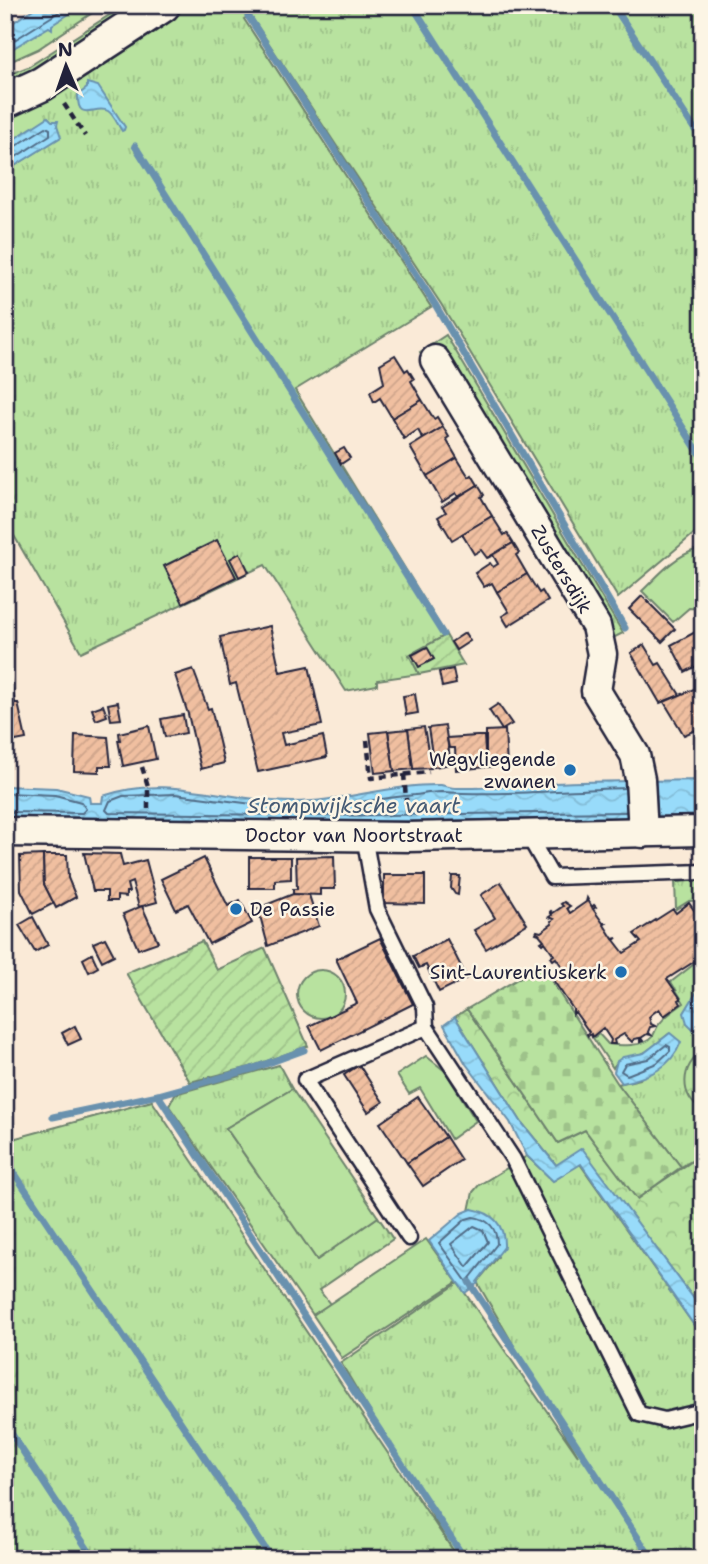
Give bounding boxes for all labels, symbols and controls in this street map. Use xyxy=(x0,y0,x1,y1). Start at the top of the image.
north arrow xyxy=(32,32,102,102)
text: N xyxy=(57,37,73,62)
street label: Zustersdijk xyxy=(525,520,598,618)
place label: Wegvliegende zwanen xyxy=(429,747,556,794)
marker: Wegvliegende zwanen xyxy=(562,762,578,778)
water label: Stompwijksche vaart xyxy=(248,792,461,820)
street label: Doctor van Noortstraat xyxy=(245,823,463,848)
place label: De Passie xyxy=(250,897,335,922)
marker: De Passie xyxy=(228,901,244,917)
place label: Sint-Laurentiuskerk xyxy=(430,960,607,985)
marker: Sint-Laurentiuskerk xyxy=(613,964,629,980)

